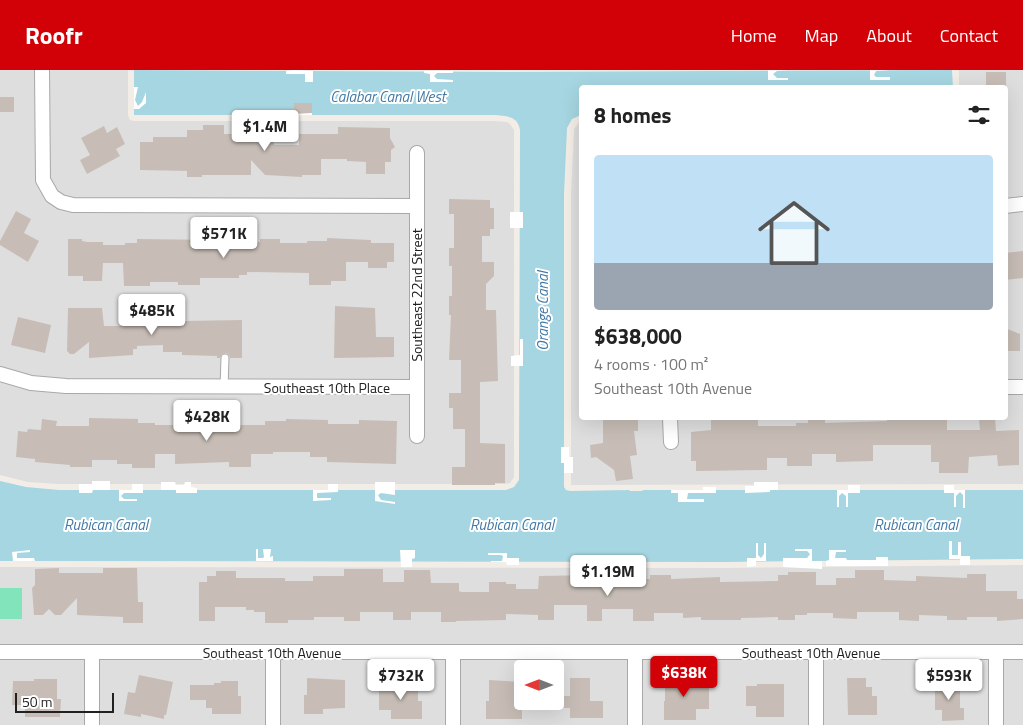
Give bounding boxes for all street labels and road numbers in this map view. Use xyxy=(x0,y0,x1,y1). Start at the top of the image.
street label: Southeast 22nd Street xyxy=(406,228,427,362)
street label: Southeast 10th Place xyxy=(264,377,390,398)
street label: Southeast 10th Avenue xyxy=(203,642,341,663)
street label: Southeast 10th Avenue xyxy=(742,642,880,663)

